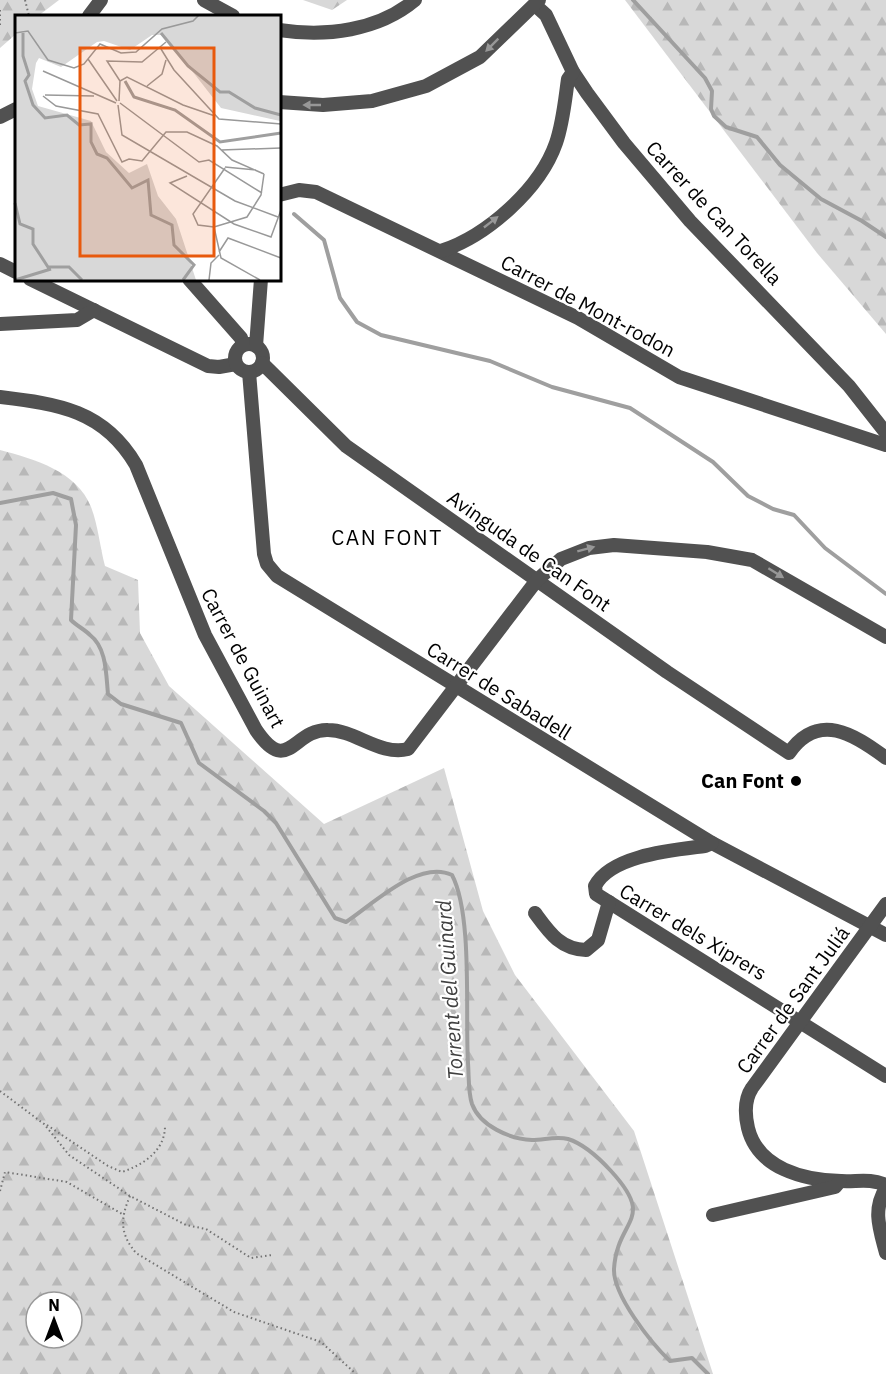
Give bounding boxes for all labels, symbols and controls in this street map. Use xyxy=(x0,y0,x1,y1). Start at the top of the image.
inset map xyxy=(15,15,280,280)
one-way arrow xyxy=(486,38,500,52)
one-way arrow xyxy=(302,100,321,110)
street label: Carrer de Can Torella xyxy=(640,135,789,291)
one-way arrow xyxy=(483,216,499,228)
street label: Carrer de Mont-rodon xyxy=(496,248,680,363)
street label: Avinguda de Can Font xyxy=(442,484,617,617)
district label: CAN FONT xyxy=(331,523,443,551)
one-way arrow xyxy=(577,544,595,553)
one-way arrow xyxy=(768,567,784,578)
street label: Carrer de Guinart xyxy=(195,583,292,732)
street label: Carrer de Sabadell xyxy=(422,635,577,746)
place label: Can Font xyxy=(701,767,784,794)
marker: Can Font xyxy=(789,774,803,788)
street label: Carrer dels Xiprers xyxy=(615,877,772,986)
water label: Torrent del Guinard xyxy=(429,899,469,1081)
street label: Carrer de Sant Juliá xyxy=(730,920,855,1079)
north arrow xyxy=(24,1290,84,1350)
text: N xyxy=(48,1295,60,1315)

